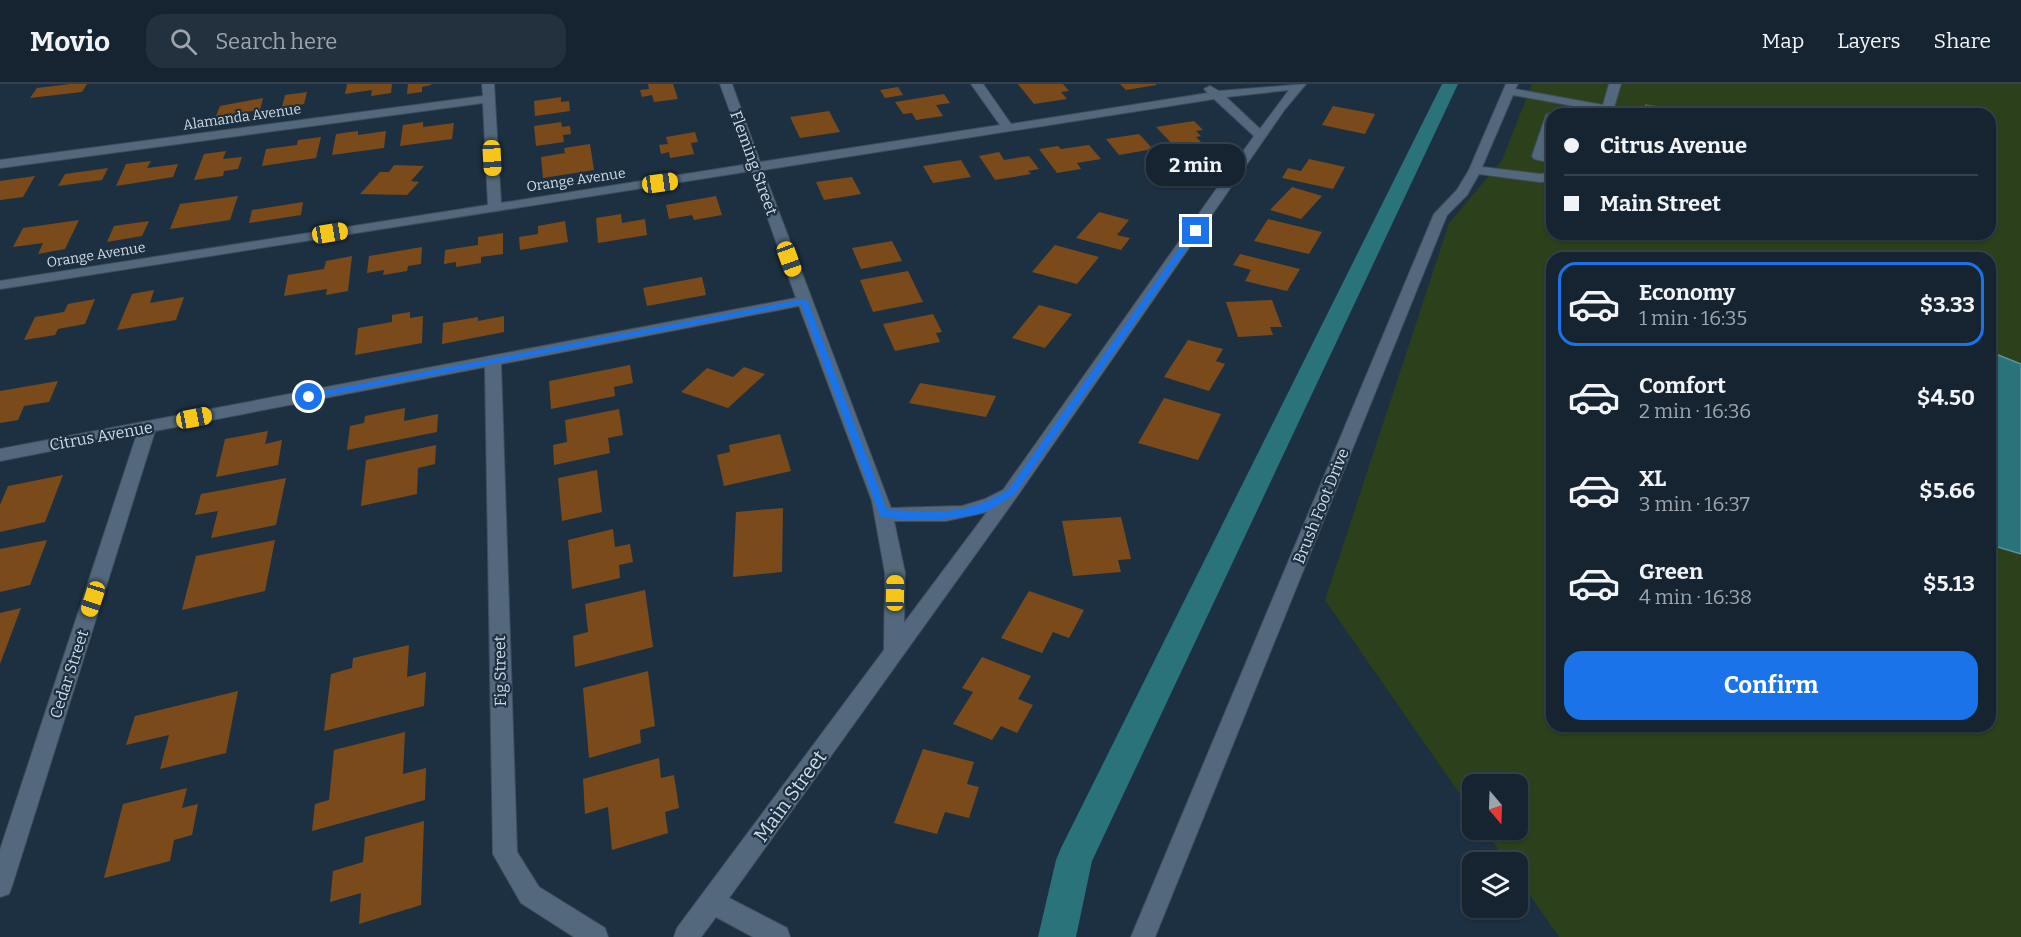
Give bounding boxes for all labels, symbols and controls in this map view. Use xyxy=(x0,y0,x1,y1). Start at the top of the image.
search box xyxy=(146,14,566,68)
text: Movio xyxy=(30,25,110,58)
icon: search xyxy=(167,25,200,58)
text: Search here xyxy=(215,28,337,55)
text: Map xyxy=(1762,28,1804,54)
text: Layers xyxy=(1837,28,1901,54)
text: Share xyxy=(1934,28,1991,54)
street label: Alamanda Avenue xyxy=(182,100,302,134)
street label: Fleming Street xyxy=(726,108,782,218)
text: Citrus Avenue xyxy=(1600,132,1747,159)
car xyxy=(482,140,502,176)
callout: 2 min xyxy=(1146,144,1246,186)
text: 2 min xyxy=(1169,153,1222,177)
street label: Orange Avenue xyxy=(525,165,627,195)
car xyxy=(641,172,679,194)
text: Main Street xyxy=(1600,190,1721,217)
route end xyxy=(1182,217,1209,244)
car xyxy=(311,221,349,245)
street label: Orange Avenue xyxy=(45,239,147,271)
car xyxy=(774,239,804,279)
icon: car xyxy=(1567,277,1621,331)
text: Economy xyxy=(1639,279,1735,306)
text: $3.33 xyxy=(1920,291,1975,318)
text: 1 min · 16:35 xyxy=(1639,306,1747,330)
icon: car xyxy=(1567,370,1621,424)
text: Comfort xyxy=(1639,372,1726,399)
route start xyxy=(295,383,322,410)
text: $4.50 xyxy=(1917,384,1975,411)
text: 2 min · 16:36 xyxy=(1639,399,1751,423)
car xyxy=(175,406,213,430)
street label: Citrus Avenue xyxy=(48,418,154,454)
street label: Brush Foot Drive xyxy=(1289,446,1353,566)
icon: car xyxy=(1567,463,1621,517)
text: XL xyxy=(1639,465,1666,492)
text: $5.66 xyxy=(1919,477,1975,504)
text: 3 min · 16:37 xyxy=(1639,492,1750,516)
icon: car xyxy=(1567,556,1621,610)
text: Green xyxy=(1639,558,1703,585)
text: $5.13 xyxy=(1923,570,1975,597)
car xyxy=(886,575,904,611)
car xyxy=(79,579,107,619)
text: 4 min · 16:38 xyxy=(1639,585,1752,609)
street label: Cedar Street xyxy=(46,627,92,721)
street label: Fig Street xyxy=(490,635,510,707)
button: Confirm xyxy=(1564,651,1978,720)
street label: Main Street xyxy=(749,745,831,847)
north arrow xyxy=(1462,774,1528,840)
map controls xyxy=(1462,774,1528,918)
button: layers xyxy=(1462,852,1528,918)

